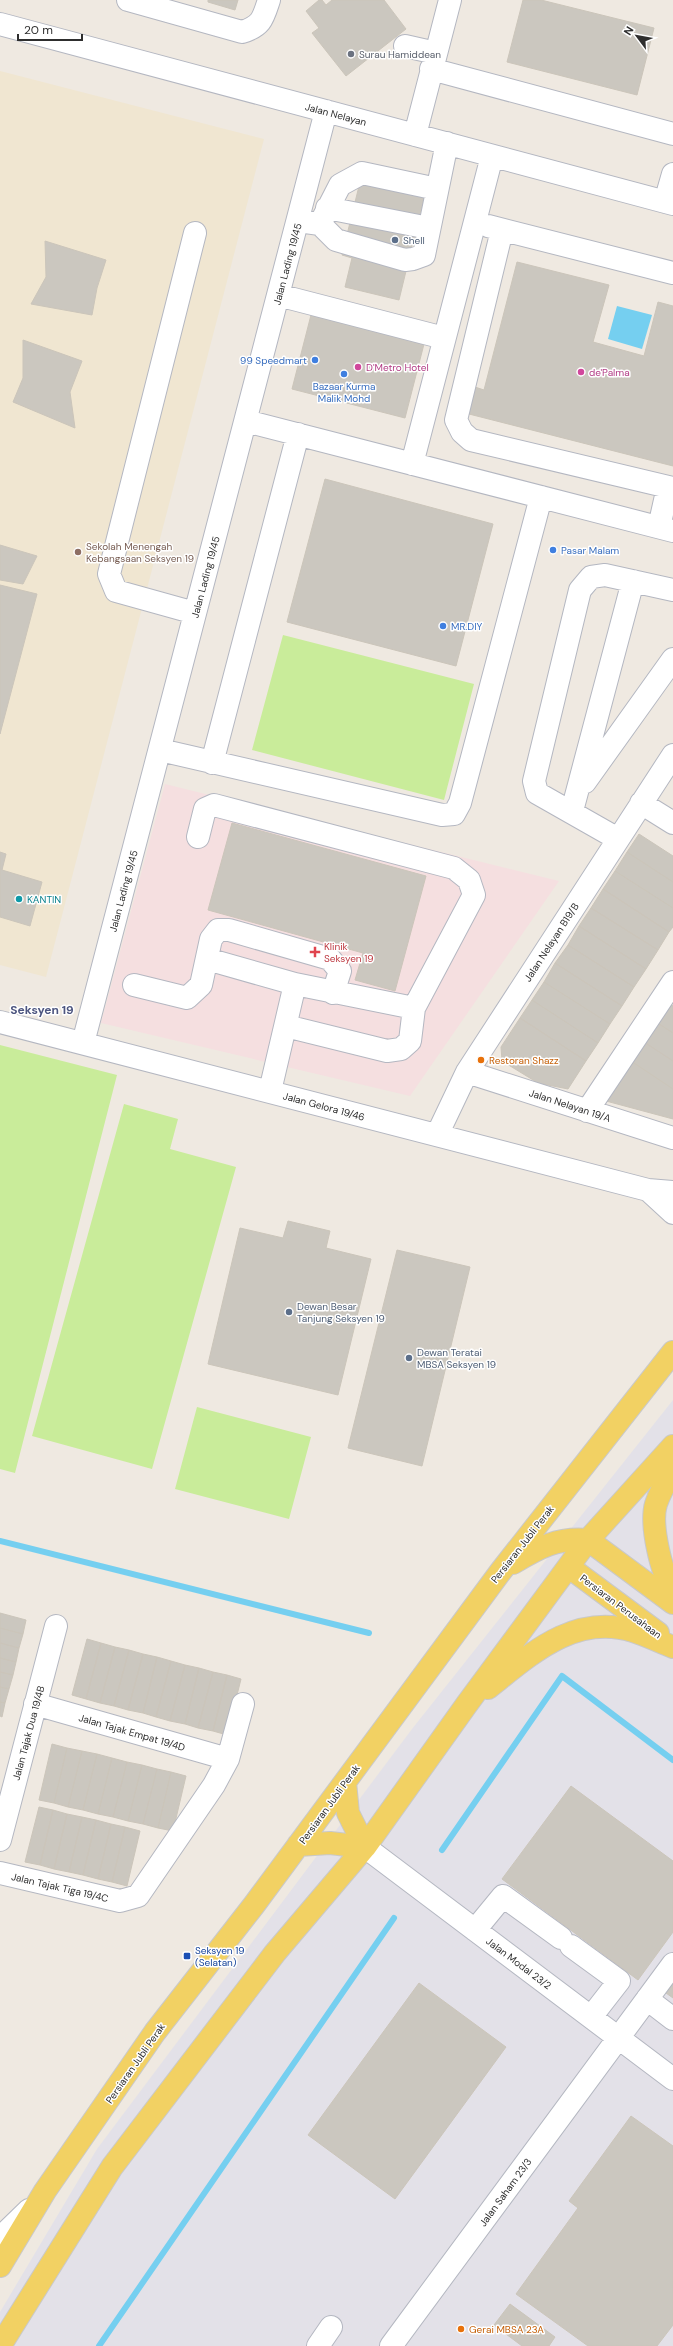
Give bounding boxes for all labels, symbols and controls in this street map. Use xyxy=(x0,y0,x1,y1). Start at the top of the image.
scale bar xyxy=(18,16,82,42)
north arrow xyxy=(617,16,657,56)
text: 20 m xyxy=(24,22,53,38)
text: N xyxy=(620,24,637,38)
place label: Surau Hamiddean xyxy=(359,48,441,61)
marker: Surau Hamiddean xyxy=(346,49,356,59)
street label: Jalan Nelayan xyxy=(304,100,368,129)
street label: Jalan Lading 19/45 xyxy=(270,222,305,306)
place label: Shell xyxy=(403,234,425,247)
marker: Shell xyxy=(390,235,400,245)
place label: 99 Speedmart xyxy=(240,354,307,367)
marker: 99 Speedmart xyxy=(310,355,320,365)
place label: D'Metro Hotel xyxy=(366,361,429,374)
marker: D'Metro Hotel xyxy=(353,362,363,372)
place label: de'Palma xyxy=(589,366,630,379)
marker: de'Palma xyxy=(576,367,586,377)
marker: Bazaar Kurma Malik Mohd xyxy=(339,369,349,379)
place label: Bazaar Kurma Malik Mohd xyxy=(313,380,375,405)
street label: Jalan Lading 19/45 xyxy=(188,535,223,619)
place label: Sekolah Menengah Kebangsaan Seksyen 19 xyxy=(86,540,194,565)
place label: Pasar Malam xyxy=(561,544,619,557)
marker: Pasar Malam xyxy=(548,545,558,555)
marker: Sekolah Menengah Kebangsaan Seksyen 19 xyxy=(73,547,83,557)
place label: MR.DIY xyxy=(451,620,483,633)
marker: MR.DIY xyxy=(438,621,448,631)
street label: Jalan Lading 19/45 xyxy=(106,849,141,933)
place label: KANTIN xyxy=(27,893,61,906)
marker: KANTIN xyxy=(14,894,24,904)
street label: Jalan Nelayan B19/B xyxy=(521,901,582,984)
place label: Klinik Seksyen 19 xyxy=(324,940,374,965)
marker: Klinik Seksyen 19 xyxy=(309,946,321,958)
district label: Seksyen 19 xyxy=(10,1002,74,1018)
place label: Restoran Shazz xyxy=(489,1054,559,1067)
marker: Restoran Shazz xyxy=(476,1055,486,1065)
street label: Jalan Nelayan 19/A xyxy=(527,1086,613,1125)
street label: Jalan Gelora 19/46 xyxy=(282,1089,366,1124)
place label: Dewan Besar Tanjung Seksyen 19 xyxy=(297,1300,385,1325)
marker: Dewan Besar Tanjung Seksyen 19 xyxy=(284,1307,294,1317)
place label: Dewan Teratai MBSA Seksyen 19 xyxy=(417,1346,496,1371)
marker: Dewan Teratai MBSA Seksyen 19 xyxy=(404,1353,414,1363)
street label: Persiaran Jubli Perak xyxy=(488,1503,557,1586)
street label: Persiaran Perusahaan xyxy=(577,1571,664,1641)
street label: Jalan Tajak Dua 19/4B xyxy=(10,1684,47,1782)
street label: Jalan Tajak Empat 19/4D xyxy=(77,1711,187,1754)
street label: Persiaran Jubli Perak xyxy=(296,1762,363,1847)
street label: Jalan Tajak Tiga 19/4C xyxy=(10,1870,110,1905)
street label: Jalan Modal 23/2 xyxy=(484,1935,554,1992)
place label: Seksyen 19 (Selatan) xyxy=(195,1944,245,1969)
marker: Seksyen 19 (Selatan) xyxy=(182,1951,192,1961)
street label: Persiaran Jubli Perak xyxy=(103,2021,168,2106)
street label: Jalan Saham 23/3 xyxy=(476,2156,535,2229)
place label: Gerai MBSA 23A xyxy=(469,2323,544,2336)
marker: Gerai MBSA 23A xyxy=(456,2324,466,2334)

